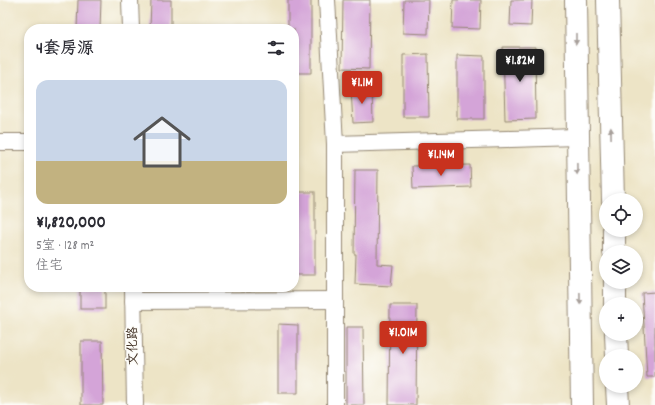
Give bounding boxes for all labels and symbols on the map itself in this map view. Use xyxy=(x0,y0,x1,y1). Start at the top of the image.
one-way arrow xyxy=(573,33,579,46)
pin: ¥1.82M xyxy=(487,49,553,83)
pin: ¥1.1M xyxy=(334,71,390,105)
one-way arrow xyxy=(608,126,614,139)
pin: ¥1.14M xyxy=(408,143,474,177)
one-way arrow xyxy=(574,163,581,175)
one-way arrow xyxy=(577,293,583,306)
pin: ¥1.01M xyxy=(370,321,436,355)
street label: 文化路 xyxy=(124,326,144,366)

